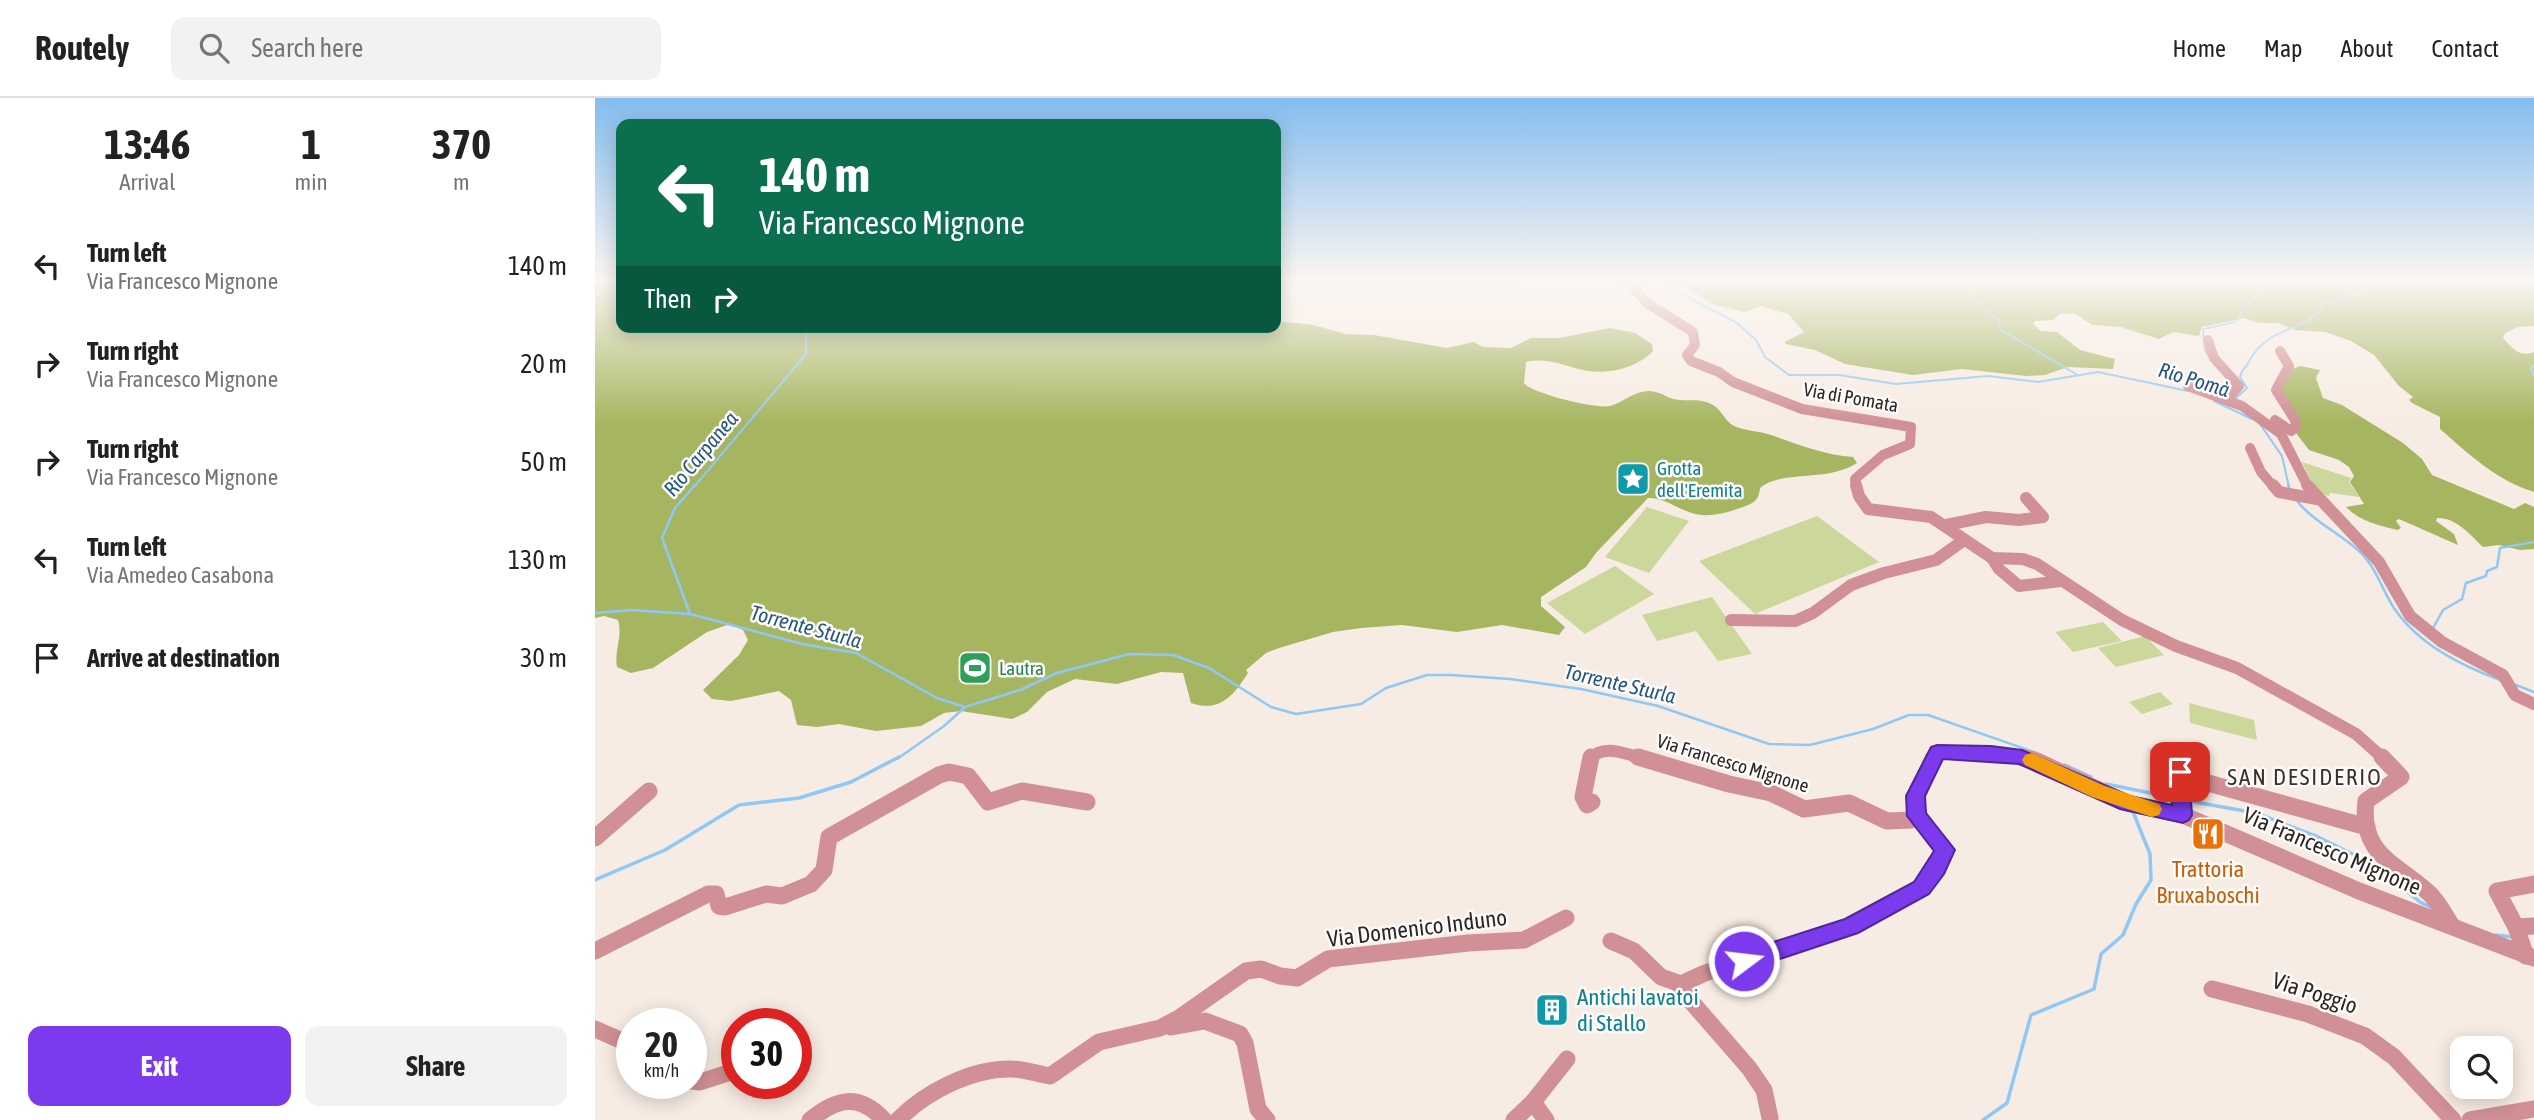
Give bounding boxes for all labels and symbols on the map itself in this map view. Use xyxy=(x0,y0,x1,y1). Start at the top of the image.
water label: Rio Pomà xyxy=(2156,357,2233,401)
street label: Via di Pomata xyxy=(1802,378,1900,416)
water label: Rio Carpanea xyxy=(658,406,742,500)
place label: Grotta dell'Eremita xyxy=(1657,457,1743,501)
place icon: Grotta dell'Eremita xyxy=(1614,460,1652,498)
water label: Torrente Sturla xyxy=(748,600,865,652)
sports icon: Lautra xyxy=(956,649,994,687)
place label: Lautra xyxy=(999,657,1044,679)
water label: Torrente Sturla xyxy=(1562,659,1679,708)
street label: Via Francesco Mignone xyxy=(1654,729,1812,797)
pin xyxy=(2150,742,2210,802)
district label: SAN DESIDERIO xyxy=(2227,764,2383,790)
street label: Via Francesco Mignone xyxy=(2239,802,2425,900)
restaurant icon: Trattoria Bruxaboschi xyxy=(2189,815,2227,853)
place label: Trattoria Bruxaboschi xyxy=(2156,856,2260,908)
street label: Via Domenico Induno xyxy=(1326,904,1508,952)
position arrow xyxy=(1707,924,1781,998)
street label: Via Poggio xyxy=(2269,967,2361,1019)
place label: Antichi lavatoi di Stallo xyxy=(1577,984,1699,1036)
building icon: Antichi lavatoi di Stallo xyxy=(1533,991,1571,1029)
speed limit sign: 30 xyxy=(721,1008,812,1099)

